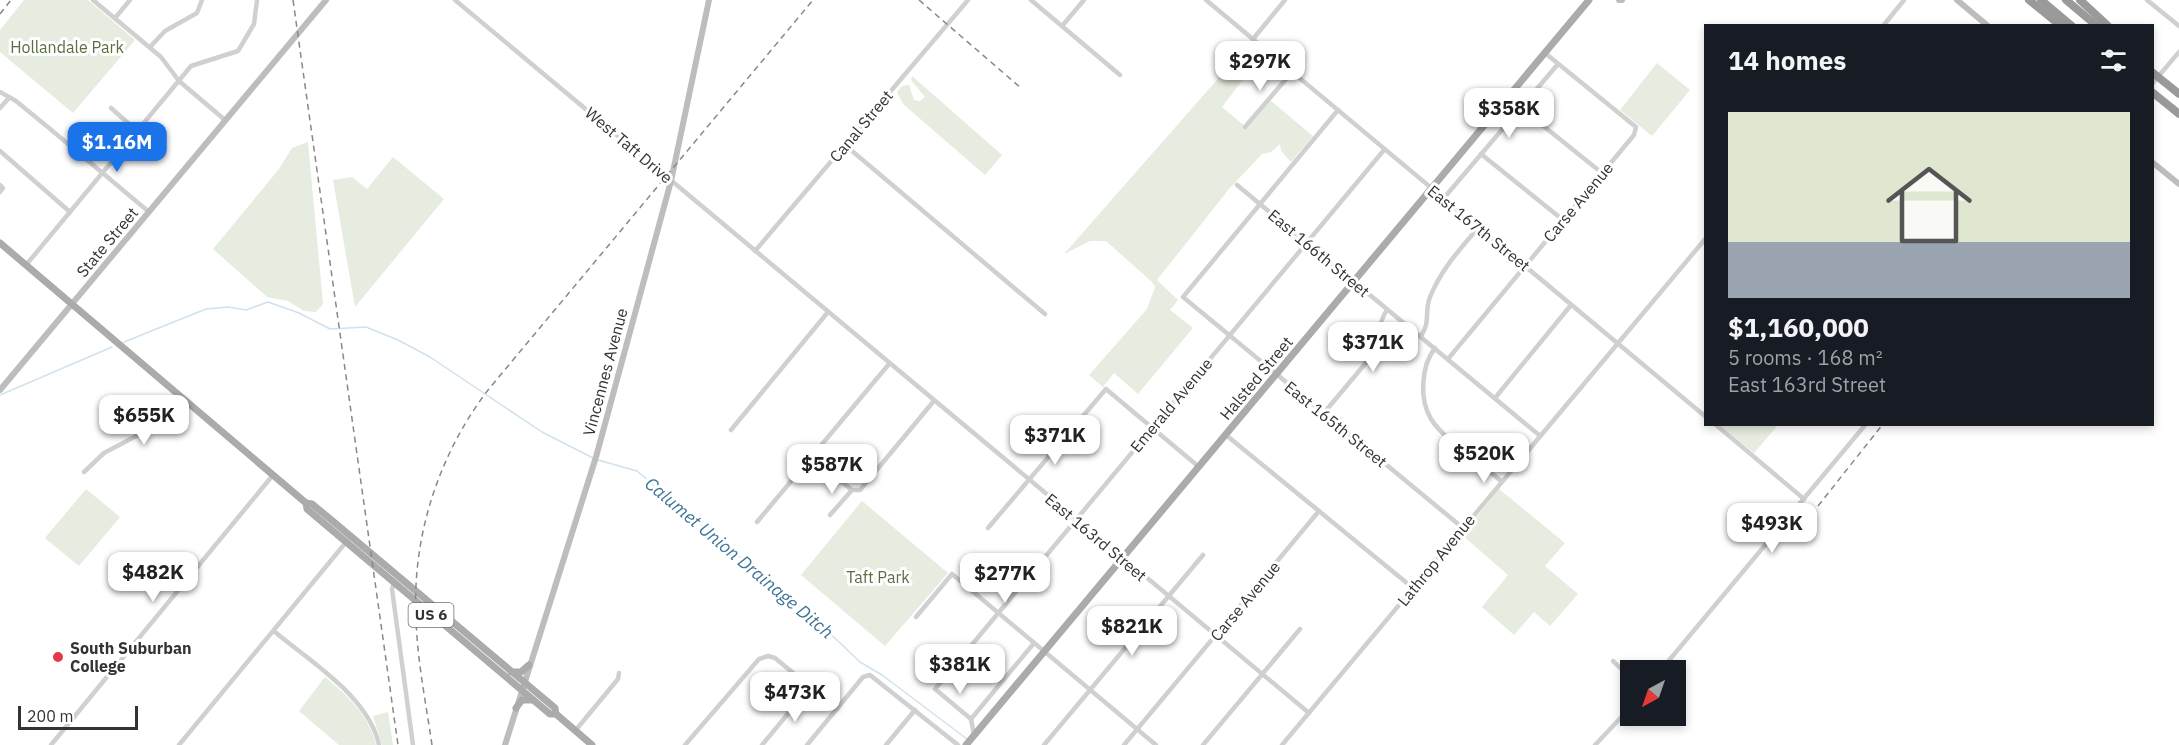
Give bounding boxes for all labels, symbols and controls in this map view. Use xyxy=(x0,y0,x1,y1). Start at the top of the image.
park label: Hollandale Park xyxy=(10,37,124,57)
pin: $297K xyxy=(1218,41,1302,92)
text: 14 homes xyxy=(1728,43,1846,77)
icon: filters xyxy=(2097,44,2130,77)
text: $297K xyxy=(1229,47,1291,74)
street label: Canal Street xyxy=(825,86,897,166)
pin: $358K xyxy=(1467,88,1551,139)
text: $358K xyxy=(1478,94,1540,121)
street label: West Taft Drive xyxy=(581,103,677,188)
pin: $1.16M xyxy=(68,122,166,173)
text: $1.16M xyxy=(82,128,152,155)
icon: home xyxy=(1875,151,1983,259)
street label: Carse Avenue xyxy=(1539,158,1617,246)
street label: East 167th Street xyxy=(1424,181,1534,275)
street label: State Street xyxy=(72,203,142,281)
street label: East 166th Street xyxy=(1264,205,1374,301)
street label: Vincennes Avenue xyxy=(578,306,632,438)
text: $1,160,000 xyxy=(1728,310,1869,344)
pin: $371K xyxy=(1331,322,1415,373)
text: $371K xyxy=(1342,328,1404,355)
street label: Halsted Street xyxy=(1215,332,1297,424)
text: 5 rooms · 168 m² xyxy=(1728,344,1883,371)
street label: Emerald Avenue xyxy=(1126,353,1216,456)
text: East 163rd Street xyxy=(1728,371,1886,398)
street label: East 165th Street xyxy=(1281,377,1391,471)
pin: $655K xyxy=(102,395,186,446)
text: $655K xyxy=(113,401,175,428)
pin: $371K xyxy=(1013,415,1097,466)
text: $371K xyxy=(1024,421,1086,448)
pin: $520K xyxy=(1442,433,1526,484)
text: $520K xyxy=(1453,439,1515,466)
pin: $587K xyxy=(790,444,874,495)
text: $587K xyxy=(801,450,863,477)
water label: Calumet Union Drainage Ditch xyxy=(640,472,838,643)
street label: East 163rd Street xyxy=(1041,489,1151,585)
pin: $493K xyxy=(1730,503,1814,554)
text: $493K xyxy=(1741,509,1803,536)
street label: Lathrop Avenue xyxy=(1393,510,1479,610)
pin: $482K xyxy=(111,552,195,603)
pin: $277K xyxy=(963,553,1047,604)
street label: Carse Avenue xyxy=(1206,557,1284,645)
text: $482K xyxy=(122,558,184,585)
text: $277K xyxy=(974,559,1036,586)
park label: Taft Park xyxy=(846,567,910,587)
road number: US 6 xyxy=(408,603,454,627)
pin: $821K xyxy=(1090,606,1174,657)
text: $821K xyxy=(1101,612,1163,639)
place label: South Suburban College xyxy=(70,638,192,676)
pin: $381K xyxy=(918,644,1002,695)
marker: South Suburban College xyxy=(51,650,65,664)
text: $381K xyxy=(929,650,991,677)
north arrow xyxy=(1620,660,1686,726)
map controls xyxy=(1620,660,1686,726)
pin: $473K xyxy=(753,672,837,723)
text: $473K xyxy=(764,678,826,705)
scale bar xyxy=(18,703,138,730)
text: 200 m xyxy=(27,706,74,726)

